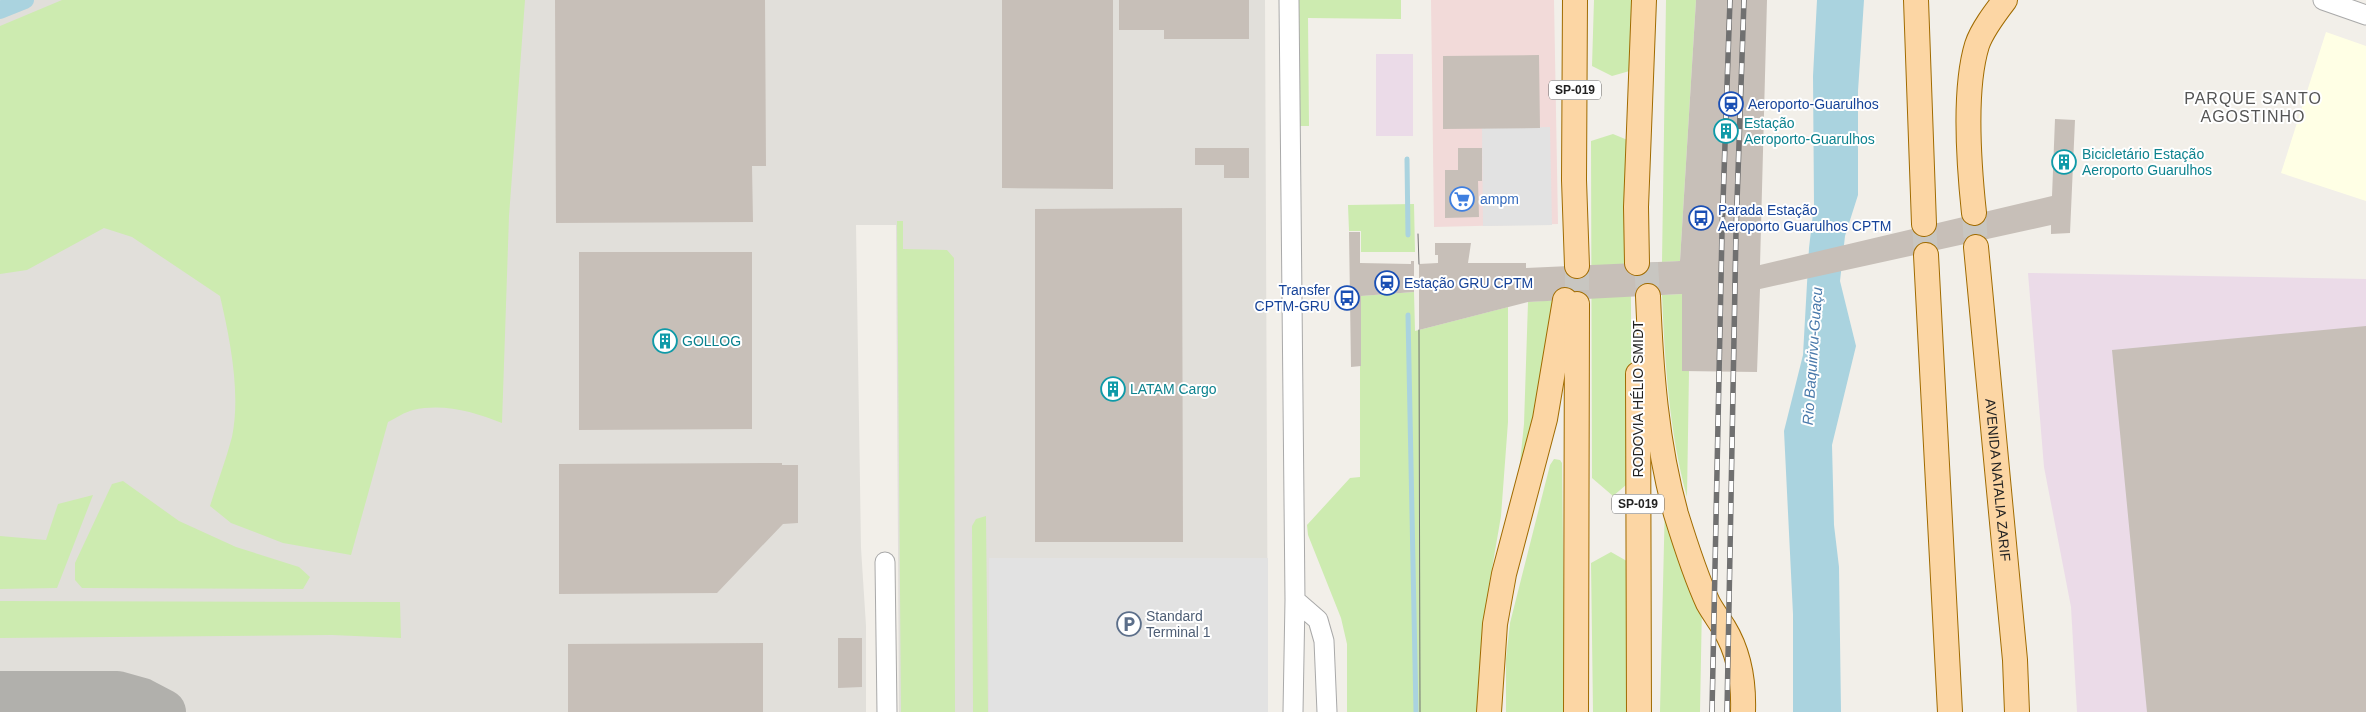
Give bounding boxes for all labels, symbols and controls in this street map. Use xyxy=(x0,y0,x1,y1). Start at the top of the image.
road number: SP-019 xyxy=(1549,80,1601,100)
district label: PARQUE SANTO AGOSTINHO xyxy=(2184,90,2322,125)
station icon: Aeroporto-Guarulhos xyxy=(1718,91,1744,117)
place label: Aeroporto-Guarulhos xyxy=(1748,96,1879,112)
place label: Estação Aeroporto-Guarulhos xyxy=(1744,115,1875,147)
building icon: Estação Aeroporto-Guarulhos xyxy=(1713,118,1739,144)
place label: Bicicletário Estação Aeroporto Guarulhos xyxy=(2082,146,2212,178)
building icon: Bicicletário Estação Aeroporto Guarulhos xyxy=(2051,149,2077,175)
supermarket icon: ampm xyxy=(1449,186,1475,212)
place label: ampm xyxy=(1480,191,1519,207)
place label: Parada Estação Aeroporto Guarulhos CPTM xyxy=(1718,202,1892,234)
bus stop icon: Parada Estação Aeroporto Guarulhos CPTM xyxy=(1688,205,1714,231)
station icon: Estação GRU CPTM xyxy=(1374,270,1400,296)
place label: Estação GRU CPTM xyxy=(1404,275,1533,291)
place label: Transfer CPTM-GRU xyxy=(1255,282,1330,314)
bus stop icon: Transfer CPTM-GRU xyxy=(1334,285,1360,311)
water label: Rio Baquirivu-Guaçu xyxy=(1799,286,1825,426)
street label: RODOVIA HÉLIO SMIDT xyxy=(1630,320,1646,478)
building icon: GOLLOG xyxy=(652,328,678,354)
place label: GOLLOG xyxy=(682,333,741,349)
building icon: LATAM Cargo xyxy=(1100,376,1126,402)
place label: LATAM Cargo xyxy=(1130,381,1217,397)
street label: AVENIDA NATALIA ZARIF xyxy=(1982,398,2014,562)
road number: SP-019 xyxy=(1612,494,1664,514)
place label: Standard Terminal 1 xyxy=(1146,608,1211,640)
parking icon: Standard Terminal 1 xyxy=(1116,611,1142,637)

